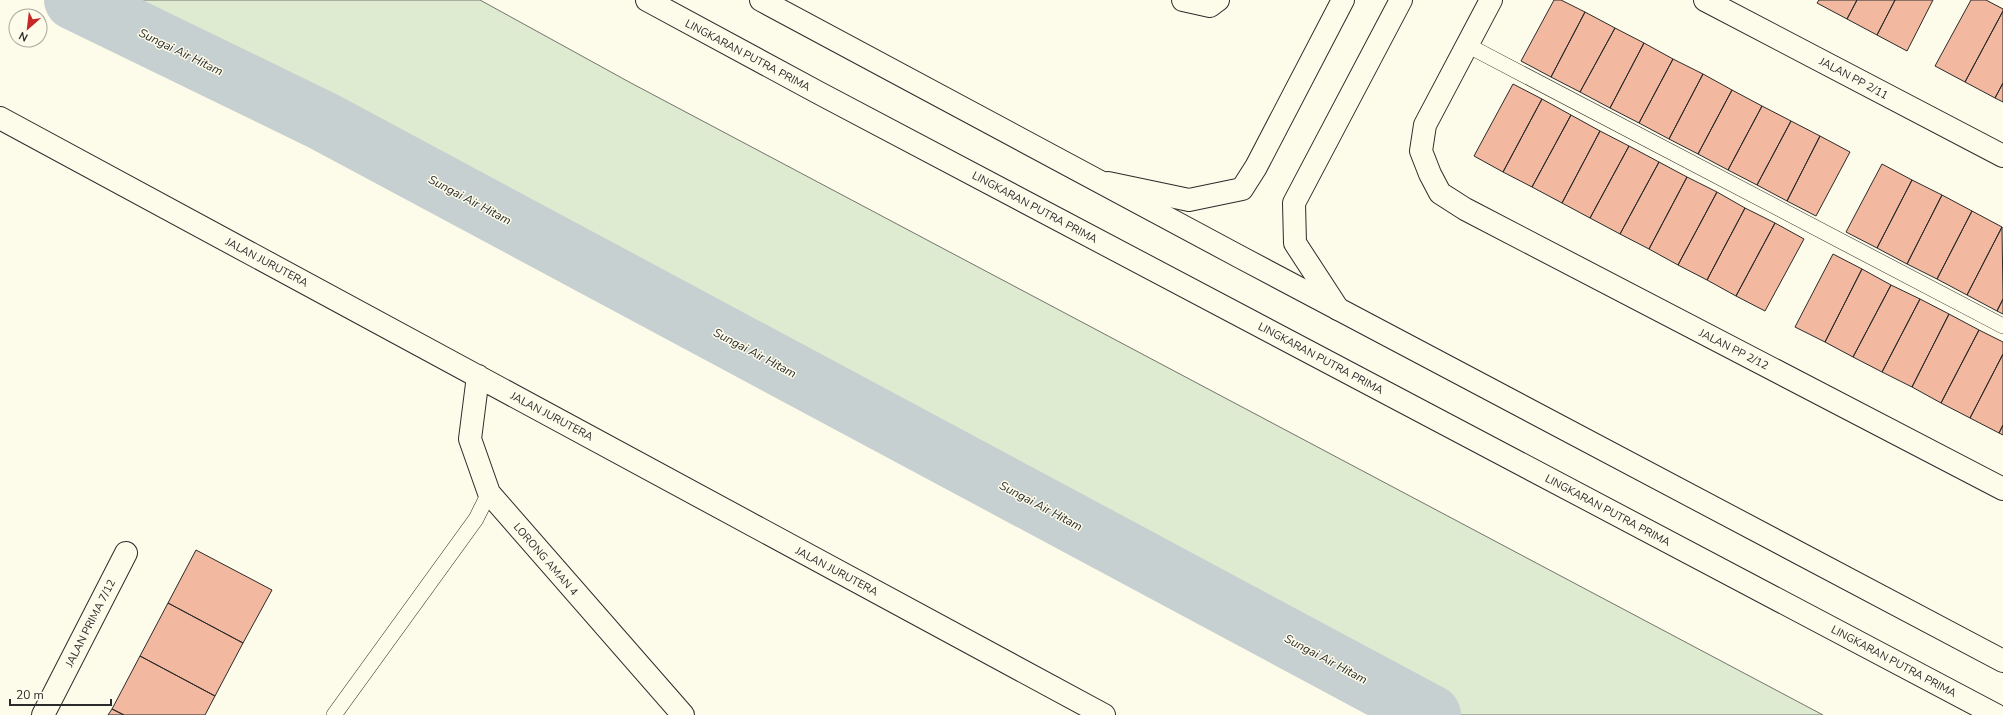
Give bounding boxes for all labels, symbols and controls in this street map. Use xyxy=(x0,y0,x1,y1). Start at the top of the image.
north arrow xyxy=(8,8,48,48)
street label: LINGKARAN PUTRA PRIMA xyxy=(682,16,813,95)
water label: Sungai Air Hitam xyxy=(136,25,226,79)
text: N xyxy=(16,28,31,45)
street label: JALAN PP 2/11 xyxy=(1816,54,1891,103)
street label: LINGKARAN PUTRA PRIMA xyxy=(969,168,1100,247)
water label: Sungai Air Hitam xyxy=(426,171,514,229)
street label: JALAN JURUTERA xyxy=(222,234,311,291)
street label: LINGKARAN PUTRA PRIMA xyxy=(1255,319,1386,398)
water label: Sungai Air Hitam xyxy=(711,324,799,382)
street label: JALAN PP 2/12 xyxy=(1696,325,1771,373)
street label: JALAN JURUTERA xyxy=(507,388,596,445)
street label: LINGKARAN PUTRA PRIMA xyxy=(1542,471,1673,550)
water label: Sungai Air Hitam xyxy=(997,477,1085,535)
street label: LORONG AMAN 4 xyxy=(510,520,582,599)
street label: JALAN JURUTERA xyxy=(792,543,881,600)
street label: JALAN PRIMA 7/12 xyxy=(61,577,119,671)
street label: LINGKARAN PUTRA PRIMA xyxy=(1828,622,1959,701)
water label: Sungai Air Hitam xyxy=(1282,630,1370,688)
scale bar xyxy=(10,681,111,707)
text: 20 m xyxy=(16,687,44,703)

